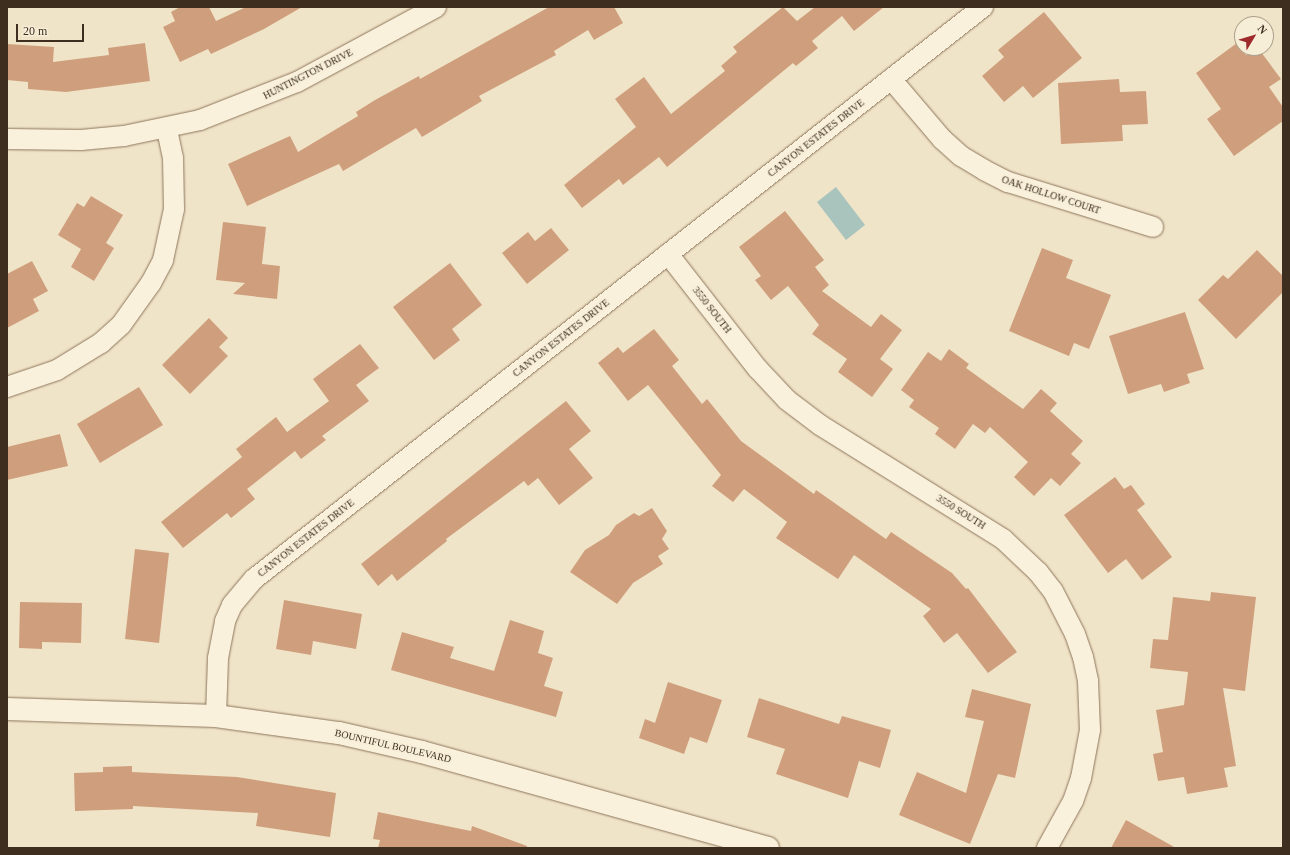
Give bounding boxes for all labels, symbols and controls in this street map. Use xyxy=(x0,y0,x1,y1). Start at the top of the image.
scale bar xyxy=(18,16,86,42)
north arrow xyxy=(1234,16,1274,56)
text: N xyxy=(1255,22,1270,36)
text: 20 m xyxy=(23,24,47,38)
street label: HUNTINGTON DRIVE xyxy=(261,46,355,102)
street label: CANYON ESTATES DRIVE xyxy=(765,97,867,179)
street label: OAK HOLLOW COURT xyxy=(1000,173,1102,217)
street label: 3550 SOUTH xyxy=(690,284,734,336)
street label: CANYON ESTATES DRIVE xyxy=(510,297,612,379)
street label: 3550 SOUTH xyxy=(934,492,988,532)
street label: CANYON ESTATES DRIVE xyxy=(255,497,357,579)
street label: BOUNTIFUL BOULEVARD xyxy=(333,727,453,765)

